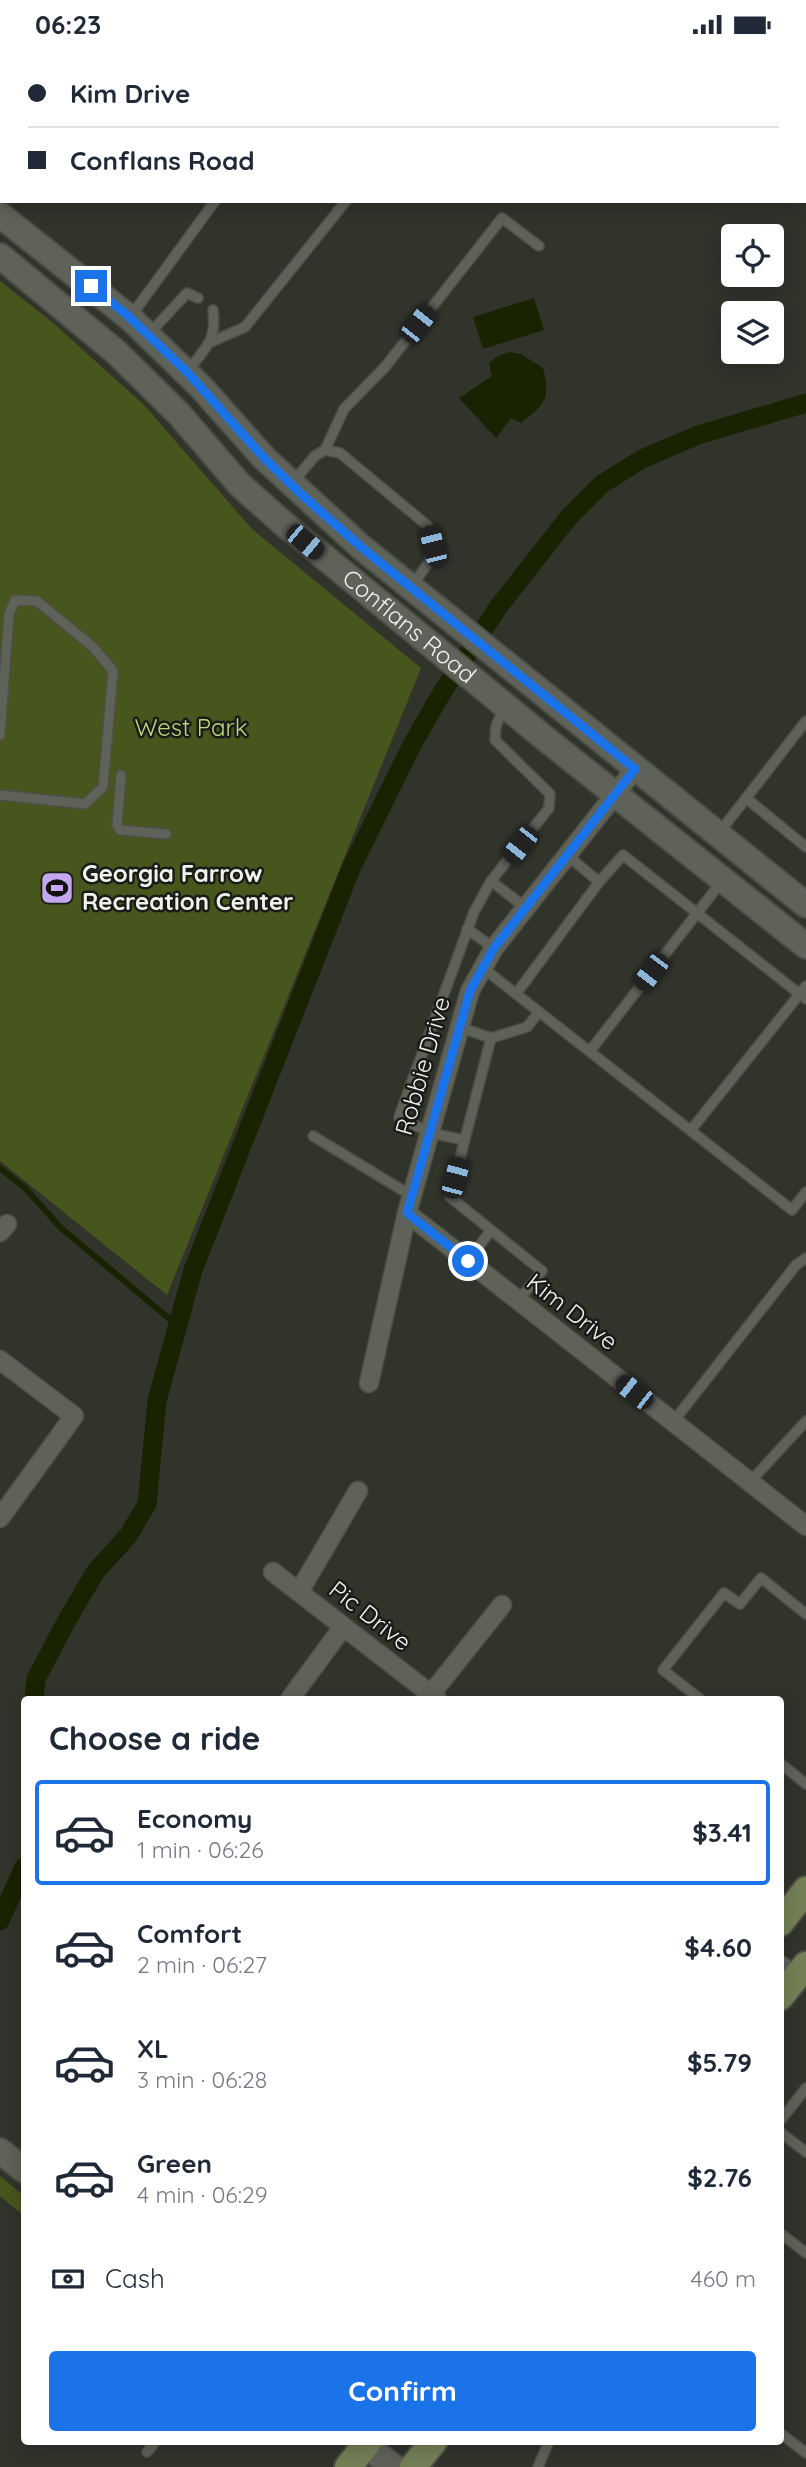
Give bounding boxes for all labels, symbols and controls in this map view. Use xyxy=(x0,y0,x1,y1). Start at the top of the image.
text: 06:23 xyxy=(35,8,101,41)
text: Kim Drive xyxy=(70,77,190,110)
text: Conflans Road xyxy=(70,144,255,177)
map controls xyxy=(721,224,784,364)
button: locate xyxy=(721,224,784,287)
route end xyxy=(75,270,107,302)
car xyxy=(397,301,440,347)
button: layers xyxy=(721,301,784,364)
car xyxy=(283,520,328,564)
car xyxy=(418,523,449,569)
street label: Conflans Road xyxy=(337,562,482,689)
park label: West Park xyxy=(134,712,248,742)
car xyxy=(499,822,542,868)
place label: Georgia Farrow Recreation Center xyxy=(82,858,294,916)
sports icon: Georgia Farrow Recreation Center xyxy=(38,869,76,907)
car xyxy=(630,949,673,995)
street label: Robbie Drive xyxy=(388,993,456,1138)
car xyxy=(440,1155,471,1201)
route start xyxy=(452,1245,484,1277)
street label: Kim Drive xyxy=(521,1266,624,1356)
car xyxy=(611,1371,658,1413)
street label: Pic Drive xyxy=(323,1574,418,1657)
text: Choose a ride xyxy=(49,1718,261,1758)
icon: car xyxy=(53,1801,116,1864)
text: Economy xyxy=(137,1802,252,1835)
text: $3.41 xyxy=(692,1816,752,1849)
text: 1 min · 06:26 xyxy=(137,1835,264,1864)
icon: car xyxy=(53,1916,116,1979)
text: Comfort xyxy=(137,1917,242,1950)
text: $4.60 xyxy=(684,1931,752,1964)
text: 2 min · 06:27 xyxy=(137,1950,267,1979)
icon: car xyxy=(53,2031,116,2094)
text: XL xyxy=(137,2032,169,2065)
text: $5.79 xyxy=(687,2046,752,2079)
text: 3 min · 06:28 xyxy=(137,2065,267,2094)
icon: car xyxy=(53,2146,116,2209)
text: Green xyxy=(137,2147,212,2180)
text: $2.76 xyxy=(687,2161,752,2194)
text: 4 min · 06:29 xyxy=(137,2180,268,2209)
icon: cash xyxy=(49,2260,87,2298)
text: Cash xyxy=(105,2262,165,2295)
text: 460 m xyxy=(691,2264,756,2293)
button: Confirm xyxy=(49,2351,756,2431)

